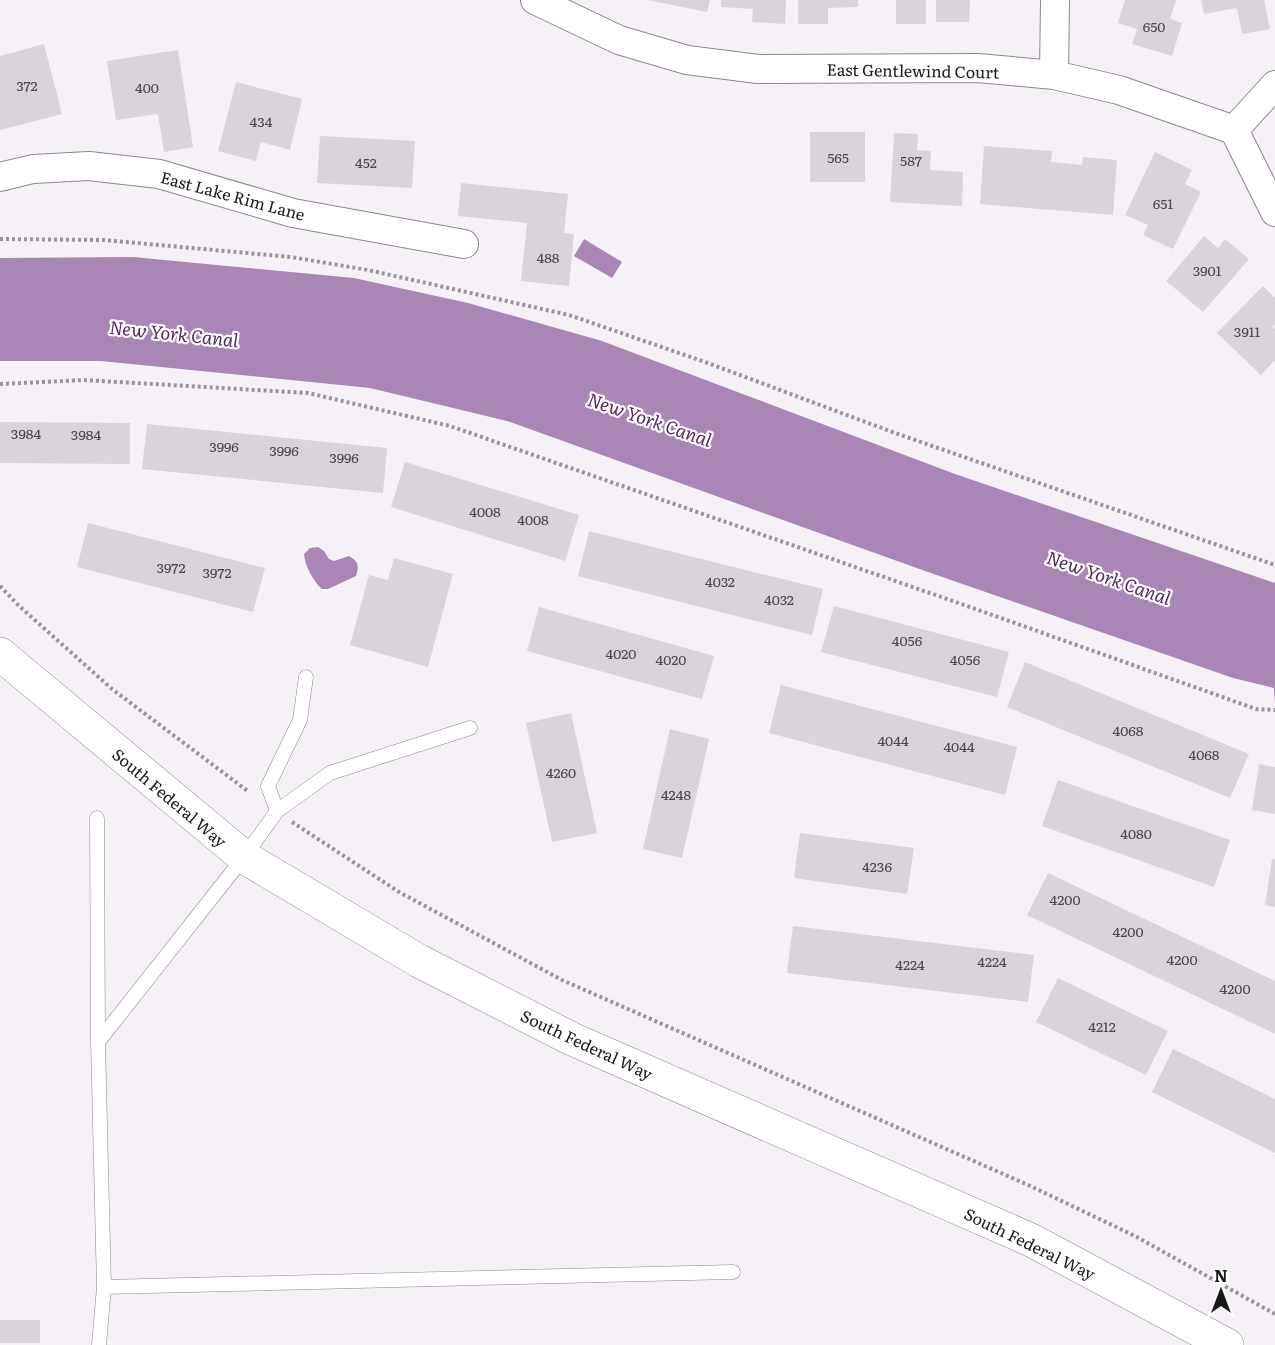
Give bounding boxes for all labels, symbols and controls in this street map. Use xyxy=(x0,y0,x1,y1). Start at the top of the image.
house number: 650 xyxy=(1143,16,1165,36)
street label: East Gentlewind Court xyxy=(826,56,1000,84)
house number: 372 xyxy=(16,75,38,95)
house number: 400 xyxy=(135,77,159,97)
house number: 434 xyxy=(250,111,273,131)
house number: 565 xyxy=(827,147,849,167)
house number: 587 xyxy=(900,150,922,170)
house number: 452 xyxy=(355,152,377,172)
street label: East Lake Rim Lane xyxy=(158,164,308,226)
house number: 651 xyxy=(1153,193,1173,213)
house number: 488 xyxy=(536,247,560,267)
house number: 3901 xyxy=(1193,260,1222,280)
water label: New York Canal xyxy=(108,313,241,353)
house number: 3911 xyxy=(1234,321,1260,341)
water label: New York Canal xyxy=(584,385,716,453)
house number: 3984 xyxy=(11,423,41,443)
house number: 3984 xyxy=(71,424,101,444)
house number: 3996 xyxy=(209,436,239,456)
house number: 3996 xyxy=(269,440,299,460)
house number: 3996 xyxy=(329,447,359,467)
house number: 4008 xyxy=(469,501,501,521)
house number: 4008 xyxy=(517,509,549,529)
water label: New York Canal xyxy=(1043,543,1175,611)
house number: 3972 xyxy=(157,557,185,577)
house number: 3972 xyxy=(203,562,231,582)
house number: 4032 xyxy=(705,571,735,591)
house number: 4032 xyxy=(764,589,794,609)
house number: 4056 xyxy=(892,630,923,650)
house number: 4020 xyxy=(606,643,636,663)
house number: 4020 xyxy=(656,649,686,669)
house number: 4056 xyxy=(950,649,981,669)
house number: 4068 xyxy=(1112,720,1144,740)
house number: 4044 xyxy=(877,730,909,750)
house number: 4044 xyxy=(943,736,975,756)
street label: South Federal Way xyxy=(108,742,233,853)
house number: 4068 xyxy=(1188,744,1220,764)
house number: 4260 xyxy=(546,762,576,782)
house number: 4248 xyxy=(661,784,691,804)
house number: 4080 xyxy=(1120,823,1152,843)
house number: 4236 xyxy=(862,856,892,876)
house number: 4200 xyxy=(1050,889,1081,909)
house number: 4200 xyxy=(1113,921,1144,941)
house number: 4200 xyxy=(1167,949,1198,969)
house number: 4224 xyxy=(977,951,1007,971)
house number: 4224 xyxy=(895,954,925,974)
house number: 4200 xyxy=(1220,978,1251,998)
street label: South Federal Way xyxy=(517,1003,658,1085)
house number: 4212 xyxy=(1088,1016,1116,1036)
street label: South Federal Way xyxy=(960,1201,1100,1285)
north arrow xyxy=(1191,1261,1251,1321)
text: N xyxy=(1214,1263,1228,1287)

